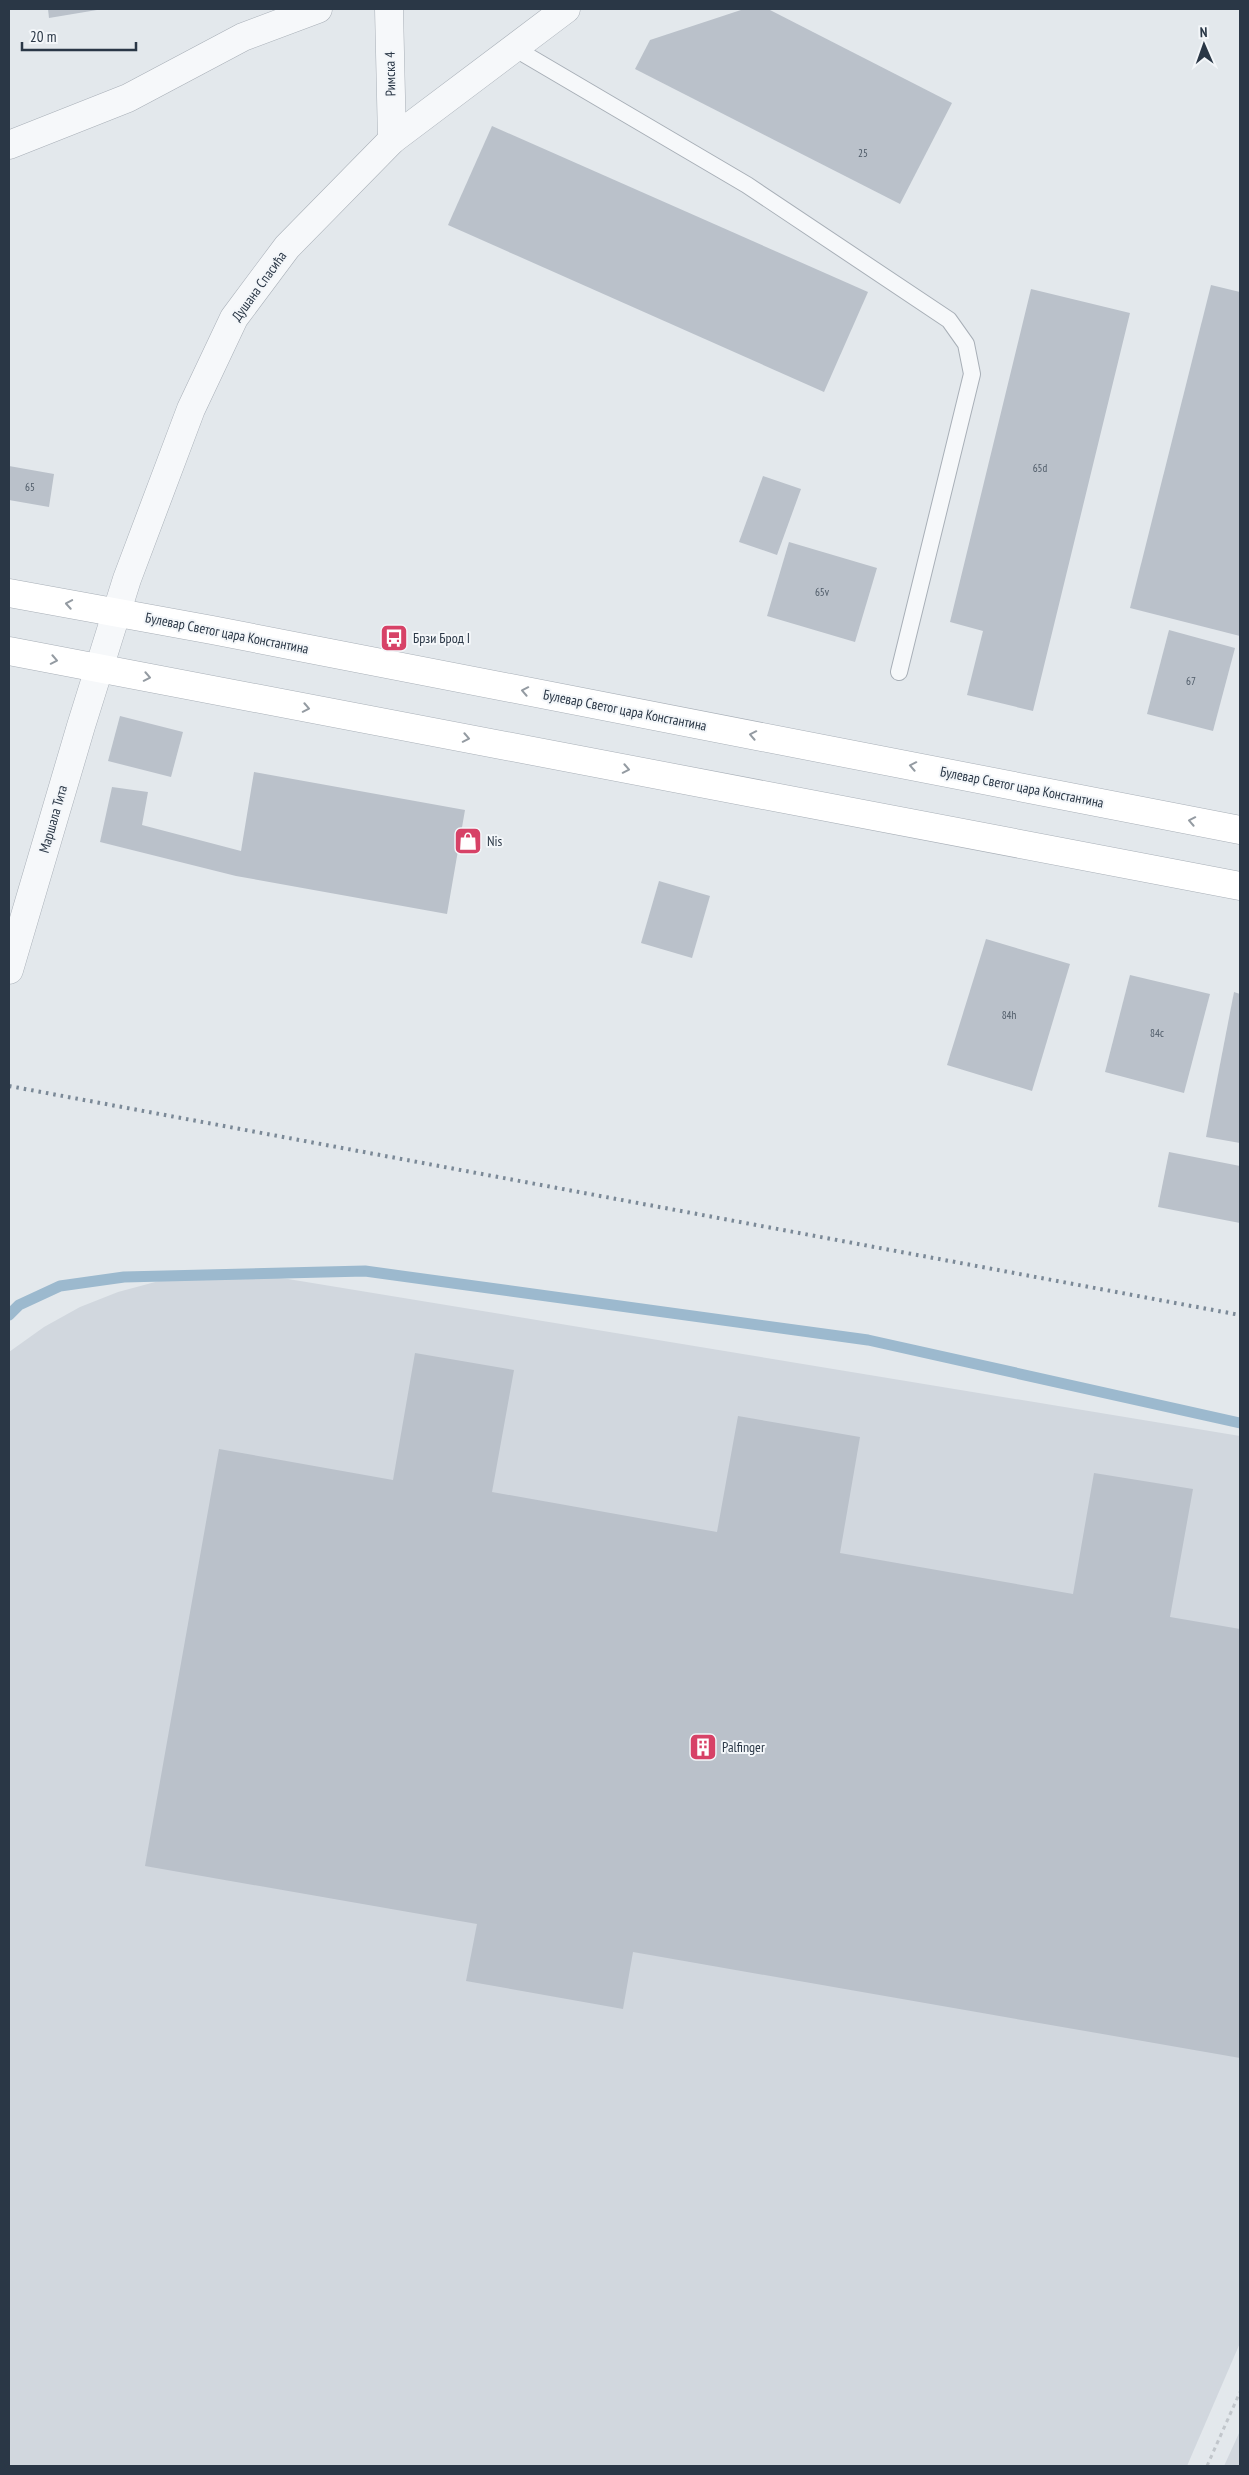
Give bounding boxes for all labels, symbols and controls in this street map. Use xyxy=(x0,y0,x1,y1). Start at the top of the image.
scale bar xyxy=(22,20,136,52)
north arrow xyxy=(1179,20,1229,70)
text: N xyxy=(1199,23,1208,41)
text: 20 m xyxy=(30,27,56,46)
street label: Римска 4 xyxy=(381,51,399,97)
house number: 25 xyxy=(858,146,868,160)
street label: Душана Спасића xyxy=(228,248,290,324)
house number: 65d xyxy=(1033,461,1048,475)
house number: 65 xyxy=(25,480,35,494)
house number: 65v xyxy=(815,585,830,599)
one-way arrow xyxy=(64,599,73,609)
street label: Булевар Светог цара Константина xyxy=(144,608,310,658)
bus stop icon: Брзи Брод I xyxy=(379,623,409,653)
place label: Брзи Брод I xyxy=(413,629,470,647)
one-way arrow xyxy=(49,654,58,664)
one-way arrow xyxy=(142,672,151,682)
house number: 67 xyxy=(1186,674,1196,688)
street label: Булевар Светог цара Константина xyxy=(542,685,708,735)
one-way arrow xyxy=(520,686,529,696)
one-way arrow xyxy=(302,702,311,712)
one-way arrow xyxy=(749,730,758,741)
one-way arrow xyxy=(462,733,470,743)
one-way arrow xyxy=(908,761,917,772)
street label: Булевар Светог цара Константина xyxy=(939,762,1105,812)
one-way arrow xyxy=(621,763,630,773)
street label: Маршала Тита xyxy=(35,783,71,855)
one-way arrow xyxy=(1188,816,1197,826)
shop icon: Nis xyxy=(453,826,483,856)
place label: Nis xyxy=(487,832,503,850)
house number: 84h xyxy=(1002,1008,1017,1022)
house number: 84c xyxy=(1150,1026,1164,1040)
building icon: Palfinger xyxy=(688,1732,718,1762)
place label: Palfinger xyxy=(722,1738,765,1756)

